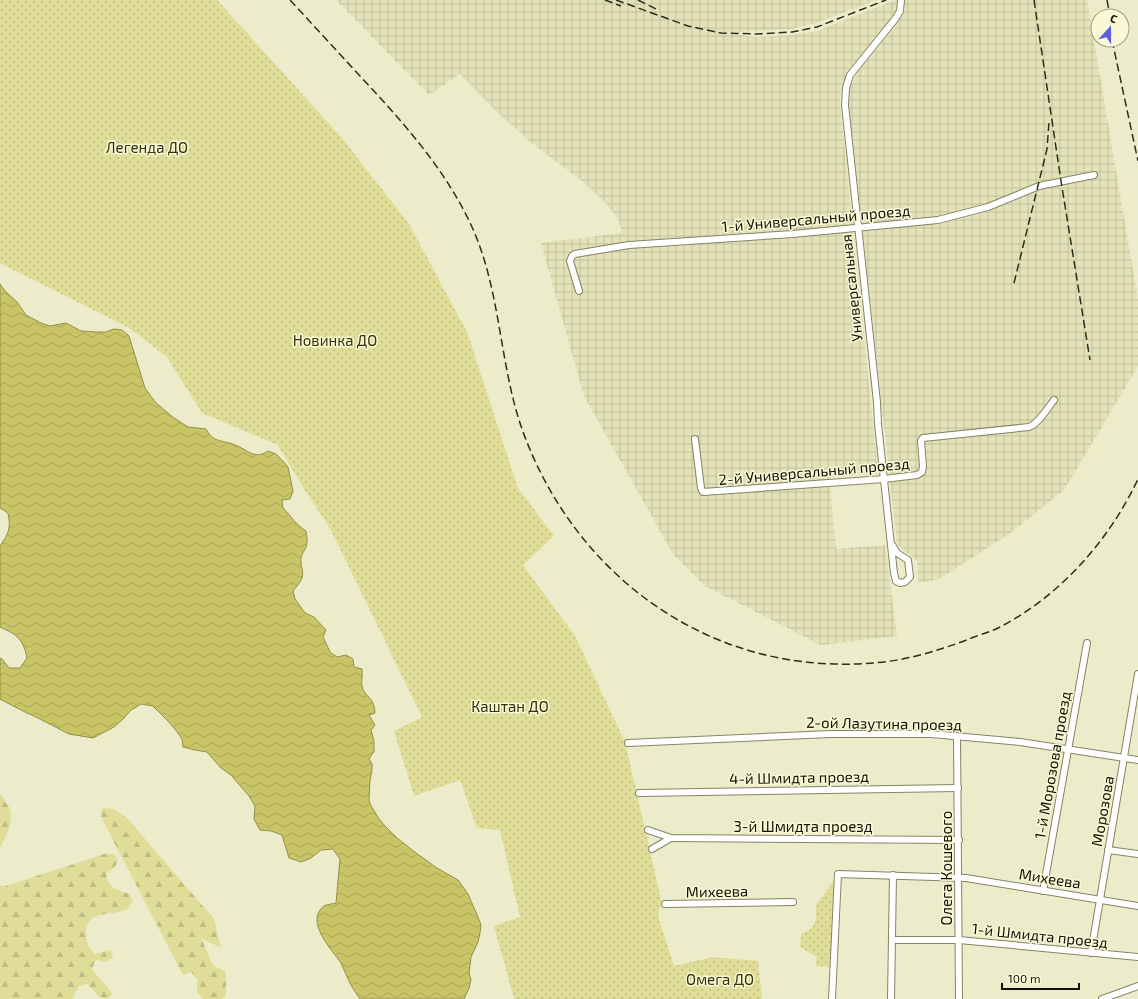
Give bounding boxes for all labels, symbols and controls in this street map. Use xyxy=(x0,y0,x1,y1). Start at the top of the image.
north arrow xyxy=(1090,8,1130,48)
text: С xyxy=(1108,11,1120,26)
park label: Легенда ДО xyxy=(106,138,188,156)
street label: 1-й Универсальный проезд xyxy=(721,201,911,235)
street label: Универсальная xyxy=(836,234,866,342)
park label: Новинка ДО xyxy=(293,331,377,349)
street label: 2-й Универсальный проезд xyxy=(718,454,910,488)
street label: 1-й Морозова проезд xyxy=(1030,689,1074,840)
park label: Каштан ДО xyxy=(471,697,549,715)
street label: 2-ой Лазутина проезд xyxy=(806,713,962,734)
street label: 4-й Шмидта проезд xyxy=(729,767,869,787)
street label: Морозова xyxy=(1087,774,1117,848)
street label: Олега Кошевого xyxy=(937,811,955,925)
street label: 3-й Шмидта проезд xyxy=(733,817,873,835)
street label: Михеева xyxy=(1018,864,1082,892)
street label: Михеева xyxy=(686,881,748,901)
street label: 1-й Шмидта проезд xyxy=(971,919,1109,951)
scale bar xyxy=(1002,965,1079,991)
park label: Омега ДО xyxy=(686,970,754,988)
text: 100 m xyxy=(1008,971,1040,985)

